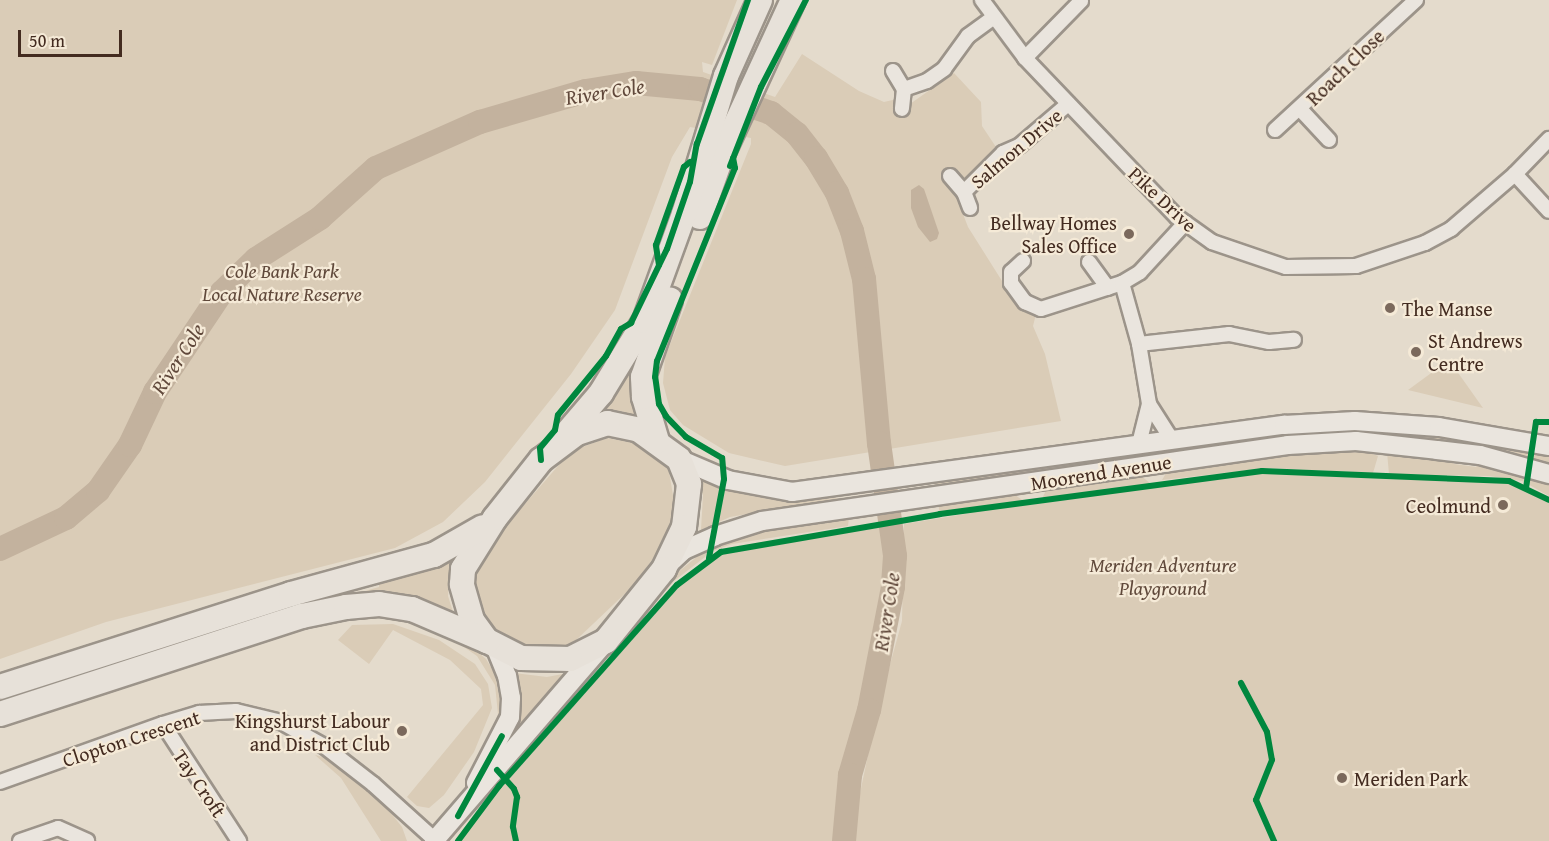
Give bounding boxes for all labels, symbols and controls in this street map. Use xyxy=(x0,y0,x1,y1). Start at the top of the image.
scale bar xyxy=(21,18,124,56)
street label: Roach Close xyxy=(1301,24,1389,110)
text: 50 m xyxy=(29,27,65,54)
water label: River Cole xyxy=(564,73,646,111)
street label: Salmon Drive xyxy=(965,103,1067,193)
street label: Pike Drive xyxy=(1124,161,1202,237)
place label: Bellway Homes Sales Office xyxy=(990,210,1117,257)
marker: Bellway Homes Sales Office xyxy=(1122,227,1136,241)
park label: Cole Bank Park Local Nature Reserve xyxy=(202,259,362,306)
place label: The Manse xyxy=(1402,296,1493,320)
marker: The Manse xyxy=(1383,301,1397,315)
water label: River Cole xyxy=(146,319,210,399)
place label: St Andrews Centre xyxy=(1428,328,1523,375)
marker: St Andrews Centre xyxy=(1409,345,1423,359)
street label: Moorend Avenue xyxy=(1029,449,1173,495)
place label: Ceolmund xyxy=(1406,493,1491,517)
marker: Ceolmund xyxy=(1496,498,1510,512)
park label: Meriden Adventure Playground xyxy=(1089,553,1237,600)
water label: River Cole xyxy=(868,571,906,653)
street label: Clopton Crescent xyxy=(59,704,203,772)
place label: Kingshurst Labour and District Club xyxy=(235,708,390,755)
marker: Kingshurst Labour and District Club xyxy=(395,724,409,738)
street label: Tay Croft xyxy=(169,744,231,822)
place label: Meriden Park xyxy=(1354,766,1468,790)
marker: Meriden Park xyxy=(1335,771,1349,785)

